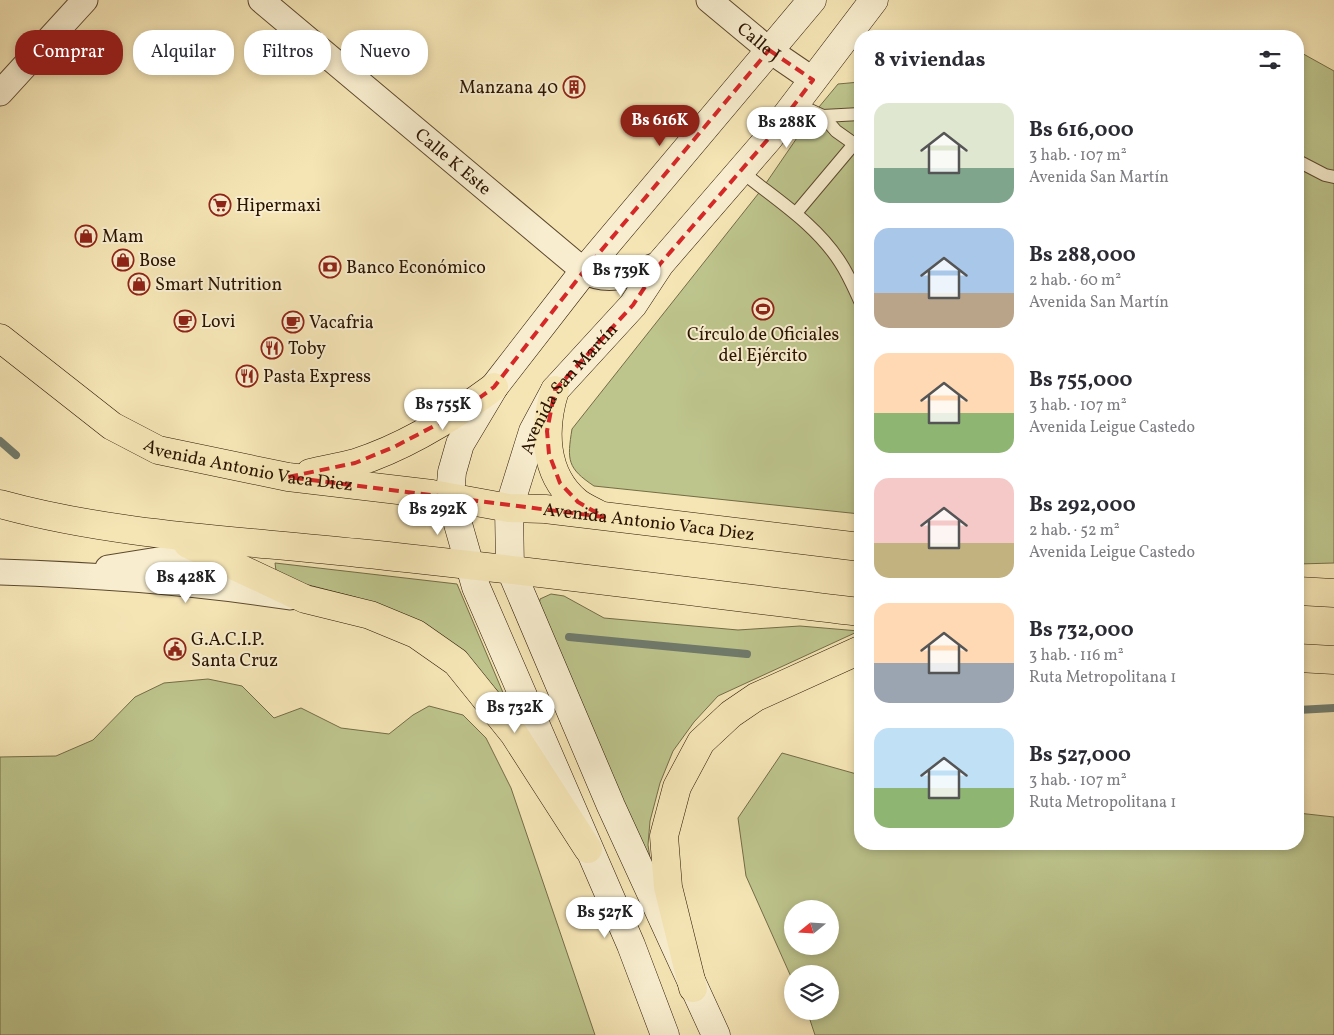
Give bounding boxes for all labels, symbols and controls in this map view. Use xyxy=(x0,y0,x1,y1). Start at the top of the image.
street label: Calle J xyxy=(731,17,785,68)
chip: Comprar xyxy=(15,30,123,75)
chip: Alquilar xyxy=(133,30,234,75)
chip: Filtros xyxy=(244,30,331,75)
chip: Nuevo xyxy=(341,30,428,75)
text: 8 viviendas xyxy=(874,46,985,75)
icon: filters xyxy=(1256,46,1284,74)
building icon: Manzana 40 xyxy=(562,75,586,99)
place label: Manzana 40 xyxy=(459,76,558,101)
pin: Bs 616K xyxy=(614,104,706,147)
pin: Bs 288K xyxy=(741,106,833,149)
text: Bs 616K xyxy=(632,110,688,132)
text: Bs 288K xyxy=(758,112,816,134)
text: Bs 616,000 xyxy=(1029,116,1134,145)
street label: Calle K Este xyxy=(409,123,496,202)
icon: home xyxy=(914,123,974,183)
text: 3 hab. · 107 m² xyxy=(1029,145,1127,167)
text: Avenida San Martín xyxy=(1029,167,1169,189)
supermarket icon: Hipermaxi xyxy=(208,193,232,217)
place label: Hipermaxi xyxy=(236,194,321,219)
shop icon: Mam xyxy=(74,224,98,248)
place label: Mam xyxy=(102,225,144,250)
text: Bs 288,000 xyxy=(1029,241,1136,270)
shop icon: Bose xyxy=(111,248,135,272)
icon: home xyxy=(914,248,974,308)
place label: Bose xyxy=(139,249,176,274)
pin: Bs 739K xyxy=(575,254,667,297)
bank icon: Banco Económico xyxy=(318,255,342,279)
place label: Banco Económico xyxy=(346,256,486,281)
text: Bs 739K xyxy=(592,260,650,282)
text: 2 hab. · 60 m² xyxy=(1029,270,1121,292)
shop icon: Smart Nutrition xyxy=(127,272,151,296)
place label: Smart Nutrition xyxy=(155,273,282,298)
text: Avenida San Martín xyxy=(1029,292,1169,314)
sports icon: Círculo de Oficiales del Ejército xyxy=(751,297,775,321)
cafe icon: Lovi xyxy=(173,309,197,333)
place label: Lovi xyxy=(201,310,235,335)
cafe icon: Vacafria xyxy=(281,310,305,334)
place label: Vacafria xyxy=(309,311,374,336)
street label: Avenida San Martín xyxy=(515,318,624,458)
place label: Círculo de Oficiales del Ejército xyxy=(687,323,839,369)
restaurant icon: Toby xyxy=(260,336,284,360)
place label: Toby xyxy=(288,337,326,362)
restaurant icon: Pasta Express xyxy=(235,364,259,388)
place label: Pasta Express xyxy=(263,365,371,390)
text: Bs 755,000 xyxy=(1029,366,1133,395)
icon: home xyxy=(914,373,974,433)
pin: Bs 755K xyxy=(397,388,489,431)
text: Bs 755K xyxy=(415,394,471,416)
text: 3 hab. · 107 m² xyxy=(1029,395,1127,417)
text: Avenida Leigue Castedo xyxy=(1029,417,1195,439)
street label: Avenida Antonio Vaca Diez xyxy=(138,433,354,499)
text: Bs 292,000 xyxy=(1029,491,1136,520)
pin: Bs 292K xyxy=(392,494,484,536)
street label: Avenida Antonio Vaca Diez xyxy=(542,498,756,548)
icon: home xyxy=(914,498,974,558)
text: Bs 292K xyxy=(409,499,467,521)
text: 2 hab. · 52 m² xyxy=(1029,520,1120,542)
text: Avenida Leigue Castedo xyxy=(1029,542,1195,564)
pin: Bs 428K xyxy=(140,562,232,604)
text: Bs 428K xyxy=(156,567,216,589)
text: Bs 732,000 xyxy=(1029,616,1134,645)
icon: home xyxy=(914,623,974,683)
place label: G.A.C.I.P. Santa Cruz xyxy=(191,628,278,674)
public building icon: G.A.C.I.P. Santa Cruz xyxy=(163,637,187,661)
text: 3 hab. · 116 m² xyxy=(1029,645,1124,667)
text: Ruta Metropolitana 1 xyxy=(1029,667,1176,689)
pin: Bs 732K xyxy=(469,692,561,734)
text: Bs 732K xyxy=(487,697,543,719)
text: Bs 527,000 xyxy=(1029,741,1131,770)
icon: home xyxy=(914,748,974,808)
text: 3 hab. · 107 m² xyxy=(1029,770,1127,792)
text: Ruta Metropolitana 1 xyxy=(1029,792,1176,814)
pin: Bs 527K xyxy=(559,896,651,939)
north arrow xyxy=(784,900,839,955)
map controls xyxy=(784,900,839,1020)
text: Bs 527K xyxy=(577,902,633,924)
button: layers xyxy=(784,965,839,1020)

